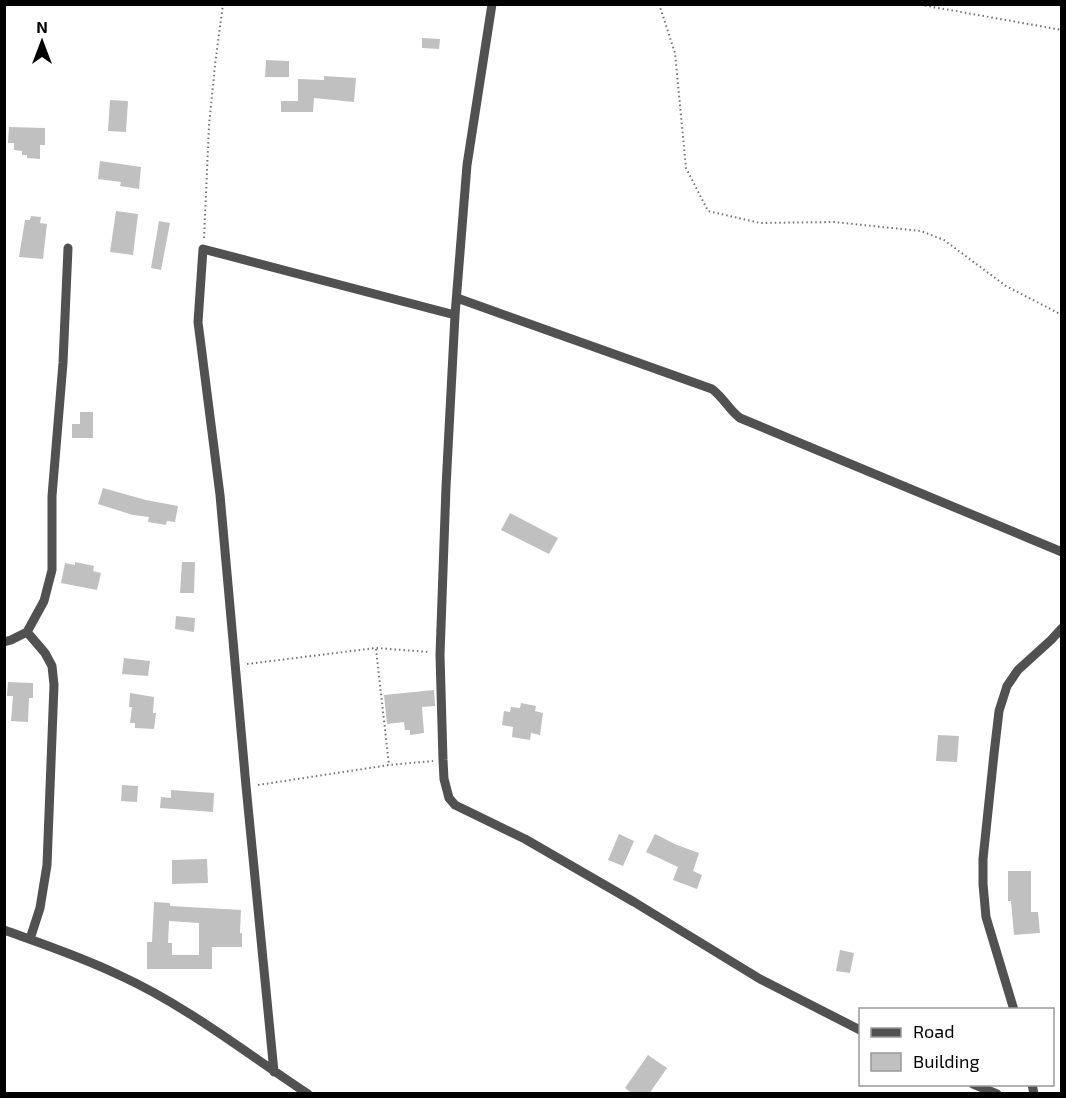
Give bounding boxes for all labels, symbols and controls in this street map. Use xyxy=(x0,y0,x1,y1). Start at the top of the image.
north arrow xyxy=(12,12,72,72)
text: N xyxy=(36,17,48,36)
legend xyxy=(859,1008,1054,1086)
text: Road xyxy=(913,1020,954,1042)
text: Building xyxy=(913,1050,980,1072)

